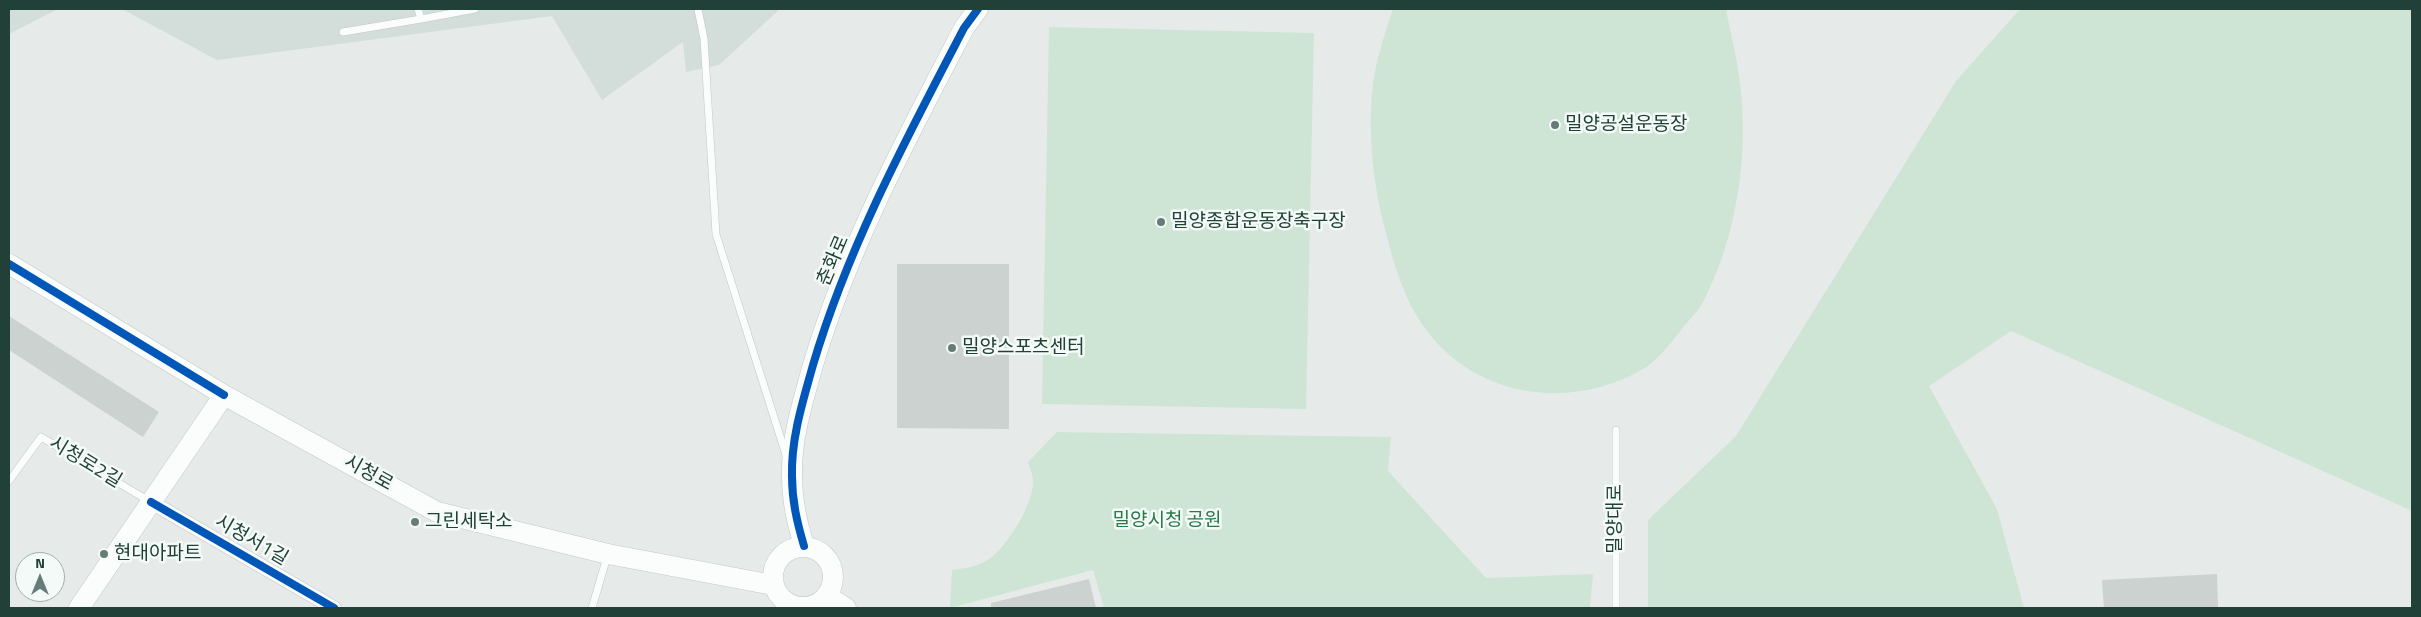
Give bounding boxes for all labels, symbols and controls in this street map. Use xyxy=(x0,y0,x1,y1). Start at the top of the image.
place label: 밀양공설운동장 xyxy=(1565,114,1687,136)
marker: 밀양공설운동장 xyxy=(1549,119,1561,131)
place label: 밀양종합운동장축구장 xyxy=(1171,211,1346,233)
marker: 밀양종합운동장축구장 xyxy=(1155,216,1167,228)
street label: 춘화로 xyxy=(813,232,855,290)
place label: 밀양스포츠센터 xyxy=(962,337,1084,359)
marker: 밀양스포츠센터 xyxy=(946,342,958,354)
street label: 시청로2길 xyxy=(45,432,125,494)
street label: 시청로 xyxy=(340,451,396,497)
street label: 밀양대로 xyxy=(1605,484,1627,554)
park label: 밀양시청 공원 xyxy=(1112,510,1222,532)
street label: 시청서1길 xyxy=(210,511,292,571)
place label: 그린세탁소 xyxy=(425,511,512,533)
marker: 그린세탁소 xyxy=(409,516,421,528)
place label: 현대아파트 xyxy=(114,543,201,565)
marker: 현대아파트 xyxy=(98,548,110,560)
north arrow xyxy=(15,552,65,602)
text: N xyxy=(35,552,45,573)

